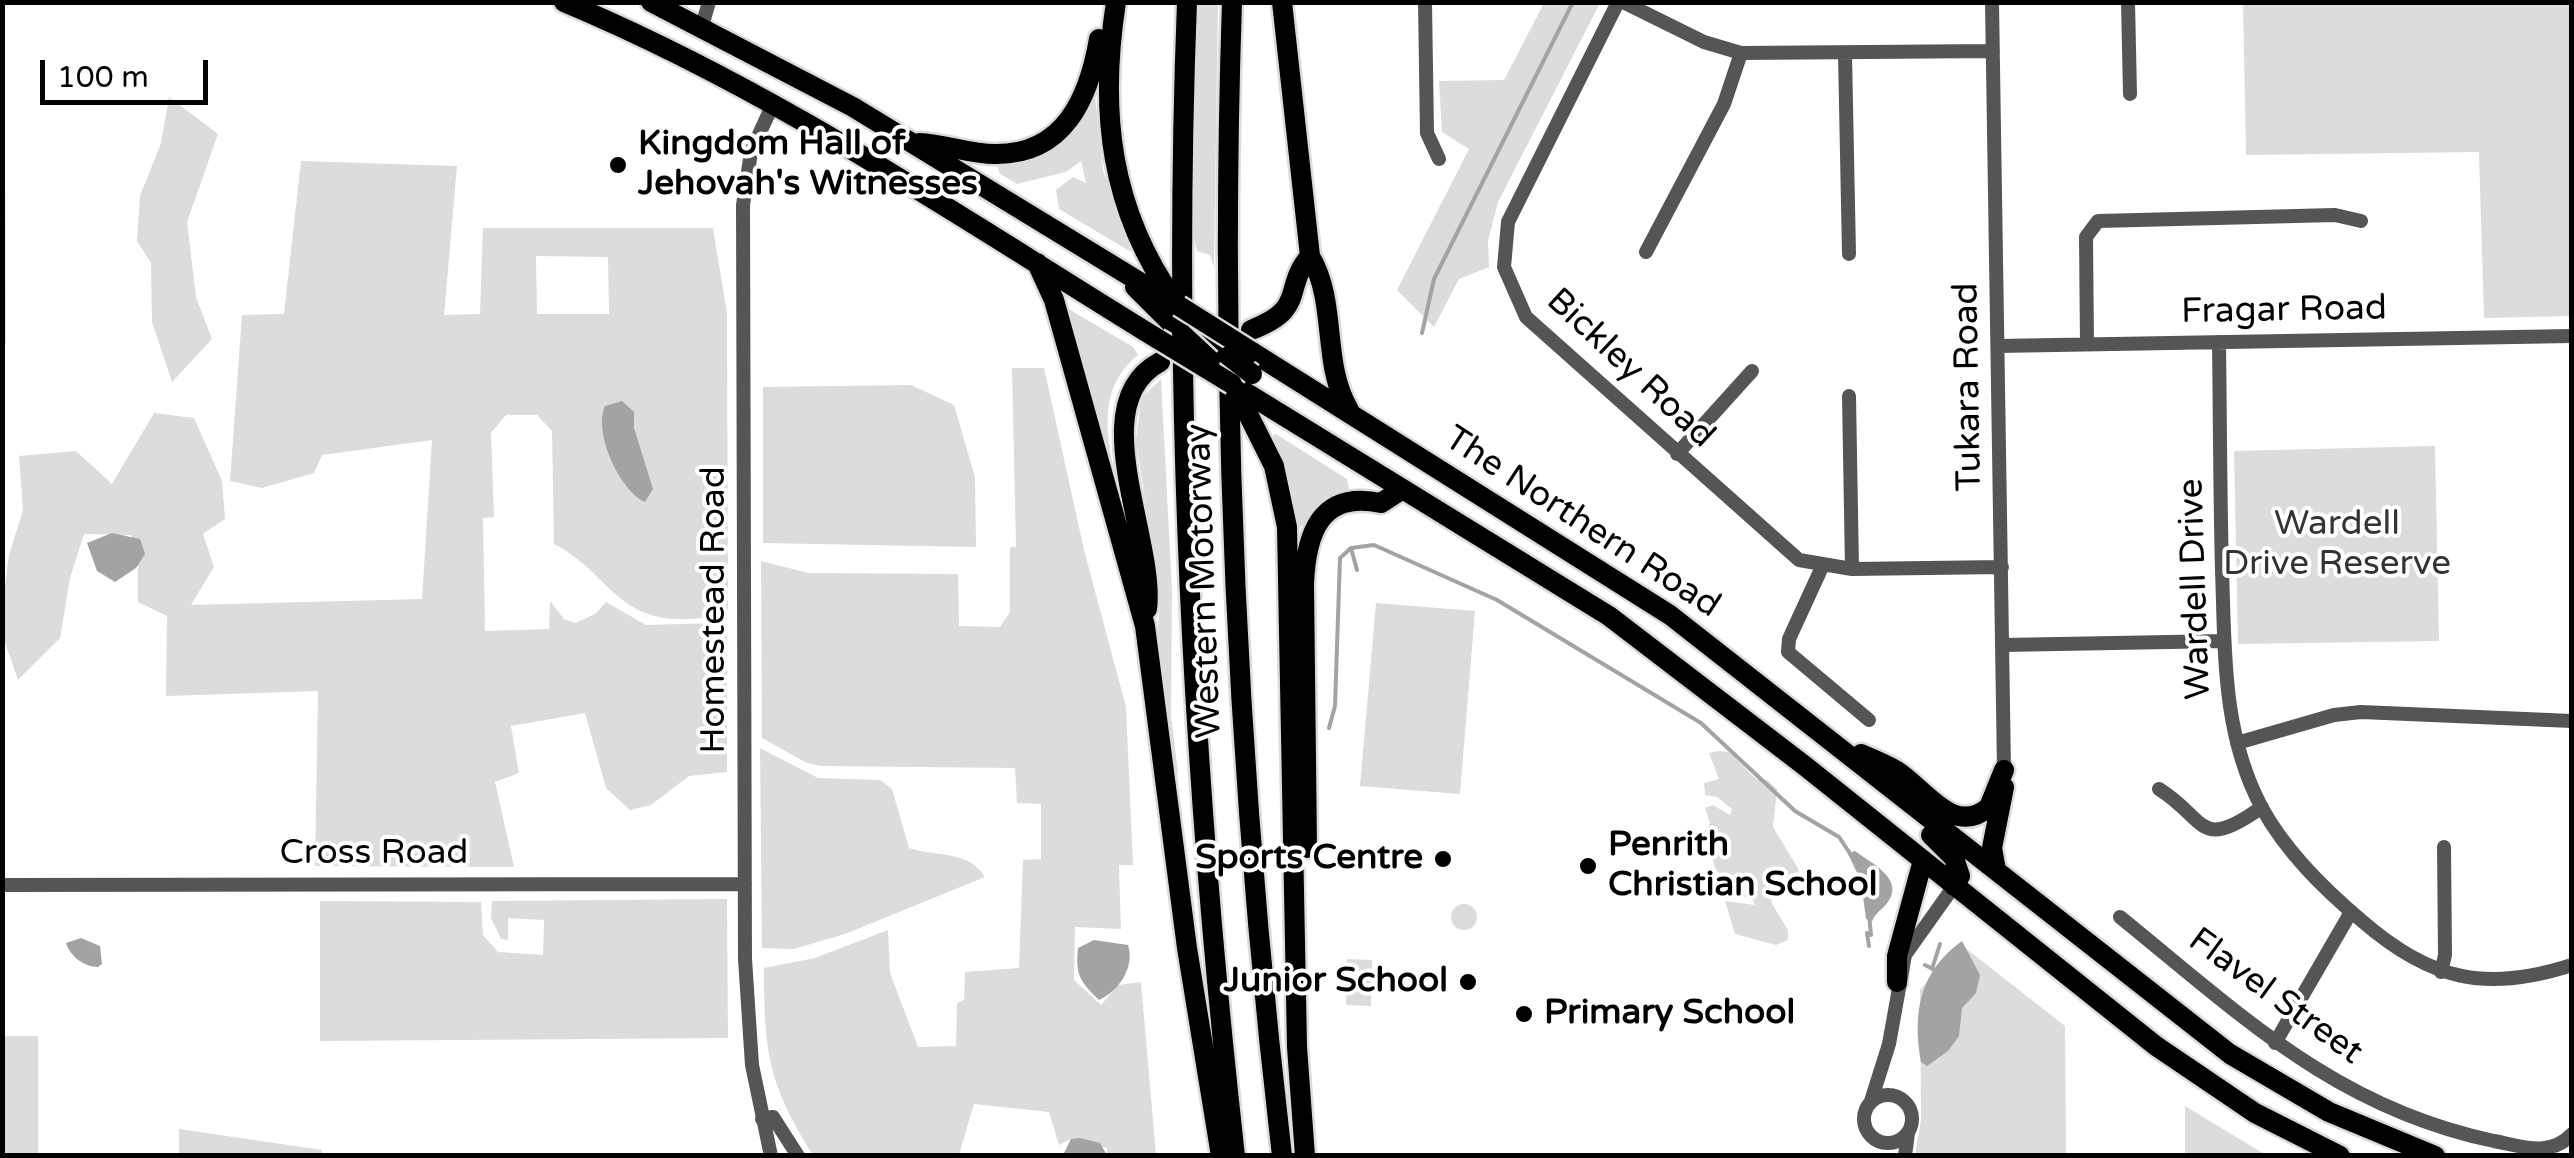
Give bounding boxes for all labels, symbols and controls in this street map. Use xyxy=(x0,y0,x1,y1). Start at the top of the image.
scale bar xyxy=(45,40,212,102)
text: 100 m xyxy=(57,59,149,96)
place label: Kingdom Hall of Jehovah's Witnesses xyxy=(638,124,978,206)
marker: Kingdom Hall of Jehovah's Witnesses xyxy=(607,154,629,176)
street label: Bickley Road xyxy=(1537,280,1723,458)
street label: Tukara Road xyxy=(1946,282,1992,492)
street label: Fragar Road xyxy=(2181,288,2387,334)
street label: The Northern Road xyxy=(1436,418,1728,628)
street label: Western Motorway xyxy=(1179,423,1231,739)
street label: Homestead Road xyxy=(694,466,736,754)
street label: Wardell Drive xyxy=(2171,478,2221,700)
park label: Wardell Drive Reserve xyxy=(2223,504,2451,586)
place label: Penrith Christian School xyxy=(1608,825,1877,907)
street label: Cross Road xyxy=(280,833,468,875)
place label: Sports Centre xyxy=(1195,838,1423,880)
marker: Sports Centre xyxy=(1432,848,1454,870)
marker: Penrith Christian School xyxy=(1577,855,1599,877)
street label: Flavel Street xyxy=(2180,920,2370,1074)
place label: Junior School xyxy=(1224,961,1448,1003)
marker: Junior School xyxy=(1457,971,1479,993)
place label: Primary School xyxy=(1544,993,1795,1035)
marker: Primary School xyxy=(1513,1003,1535,1025)

